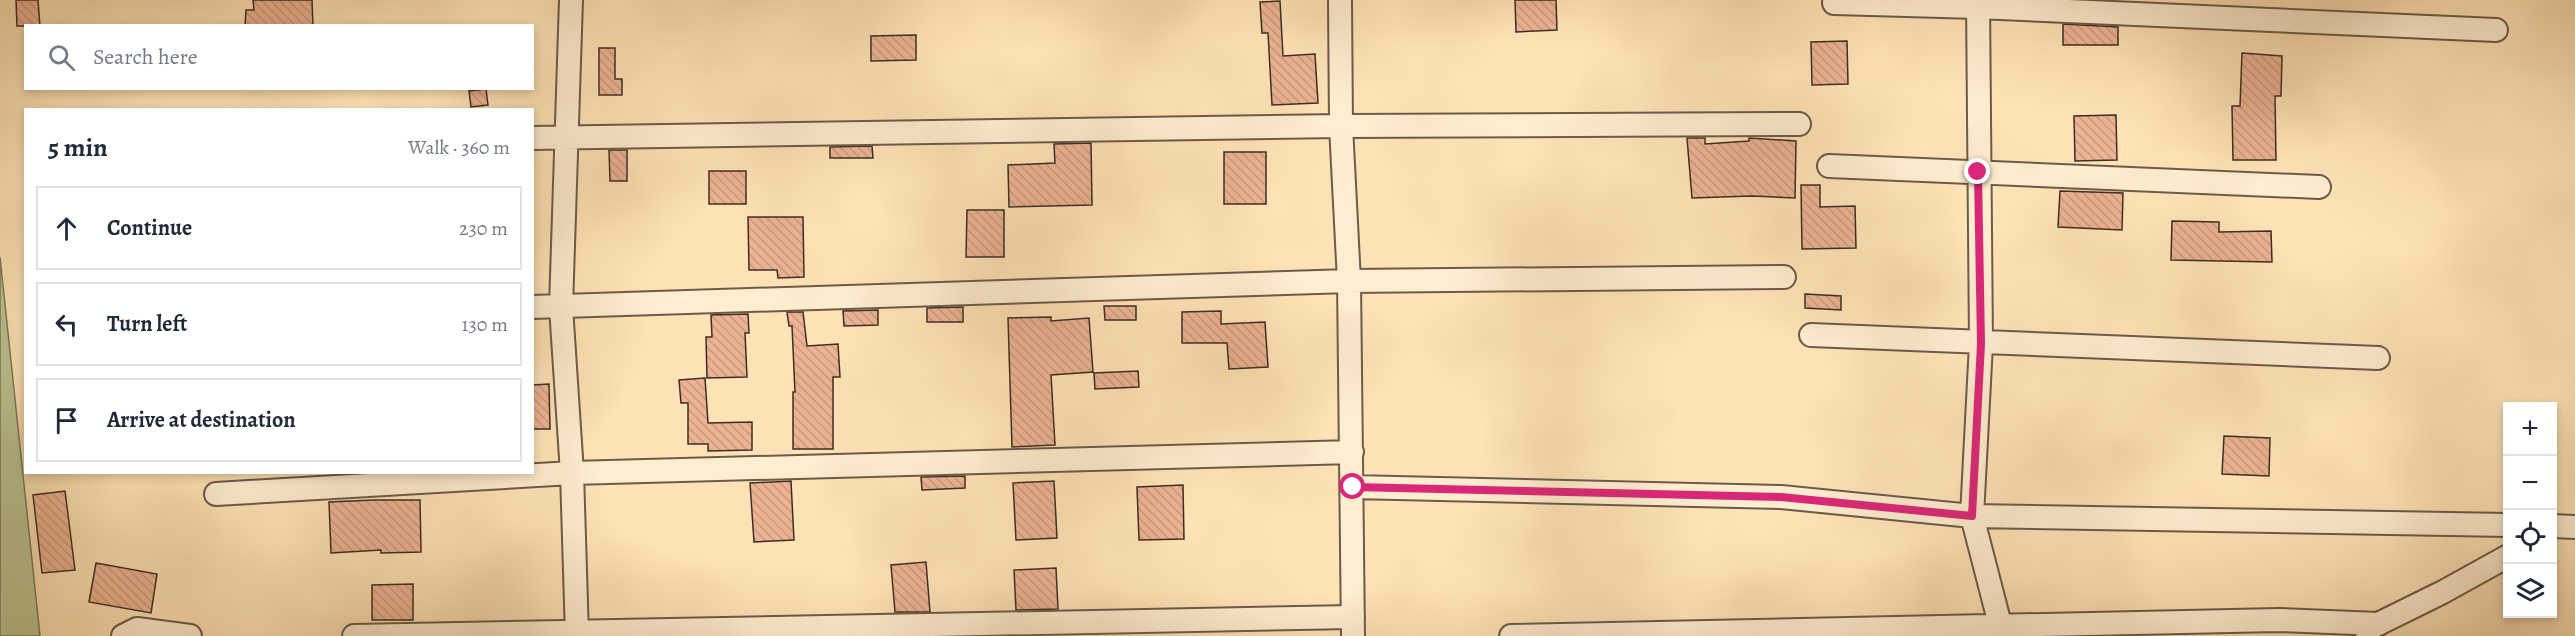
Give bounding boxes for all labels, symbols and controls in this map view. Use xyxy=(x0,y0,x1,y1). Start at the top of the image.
search box xyxy=(24,24,534,90)
icon: search xyxy=(45,41,78,74)
text: Search here xyxy=(93,42,198,72)
text: 5 min xyxy=(48,130,108,165)
text: Walk · 360 m xyxy=(408,134,510,161)
route end xyxy=(1964,158,1990,184)
icon: ahead xyxy=(50,212,83,245)
text: Continue xyxy=(107,213,192,243)
text: 230 m xyxy=(459,215,508,242)
icon: left xyxy=(50,308,83,341)
text: Turn left xyxy=(107,309,187,339)
text: 130 m xyxy=(462,311,508,338)
map controls xyxy=(2503,402,2557,618)
button: + xyxy=(2503,402,2557,456)
icon: arrive xyxy=(50,404,83,437)
text: Arrive at destination xyxy=(107,405,296,435)
button: − xyxy=(2503,456,2557,510)
route start xyxy=(1339,473,1365,499)
button: locate xyxy=(2503,510,2557,564)
button: layers xyxy=(2503,564,2557,618)

